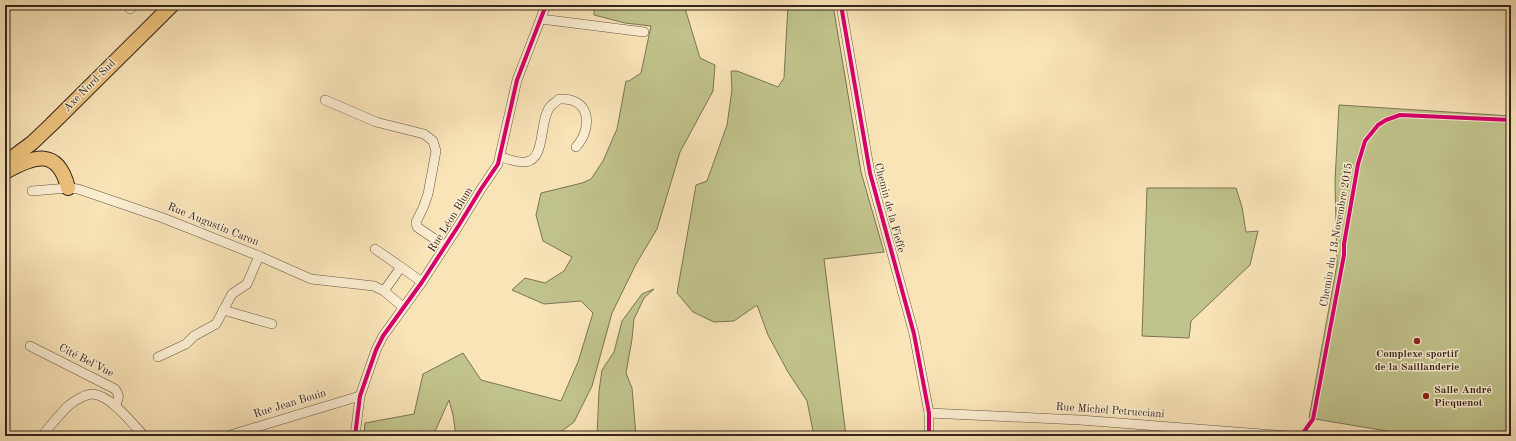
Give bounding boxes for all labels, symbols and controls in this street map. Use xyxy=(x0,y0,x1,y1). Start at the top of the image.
street label: Axe Nord-Sud xyxy=(62,58,118,114)
street label: Chemin de la Fieffe xyxy=(872,162,906,254)
street label: Chemin du 13 Novembre 2015 xyxy=(1319,162,1355,308)
street label: Rue Léon Blum xyxy=(427,185,475,254)
street label: Rue Augustin Caron xyxy=(166,202,260,248)
marker: Complexe sportif de la Saillanderie xyxy=(1412,336,1422,346)
street label: Cité Bel'Vue xyxy=(57,343,115,379)
place label: Complexe sportif de la Saillanderie xyxy=(1375,349,1459,373)
place label: Salle André Picquenot xyxy=(1434,385,1492,409)
street label: Rue Jean Bouin xyxy=(252,388,328,420)
marker: Salle André Picquenot xyxy=(1421,391,1431,401)
street label: Rue Michel Petrucciani xyxy=(1055,402,1165,420)

